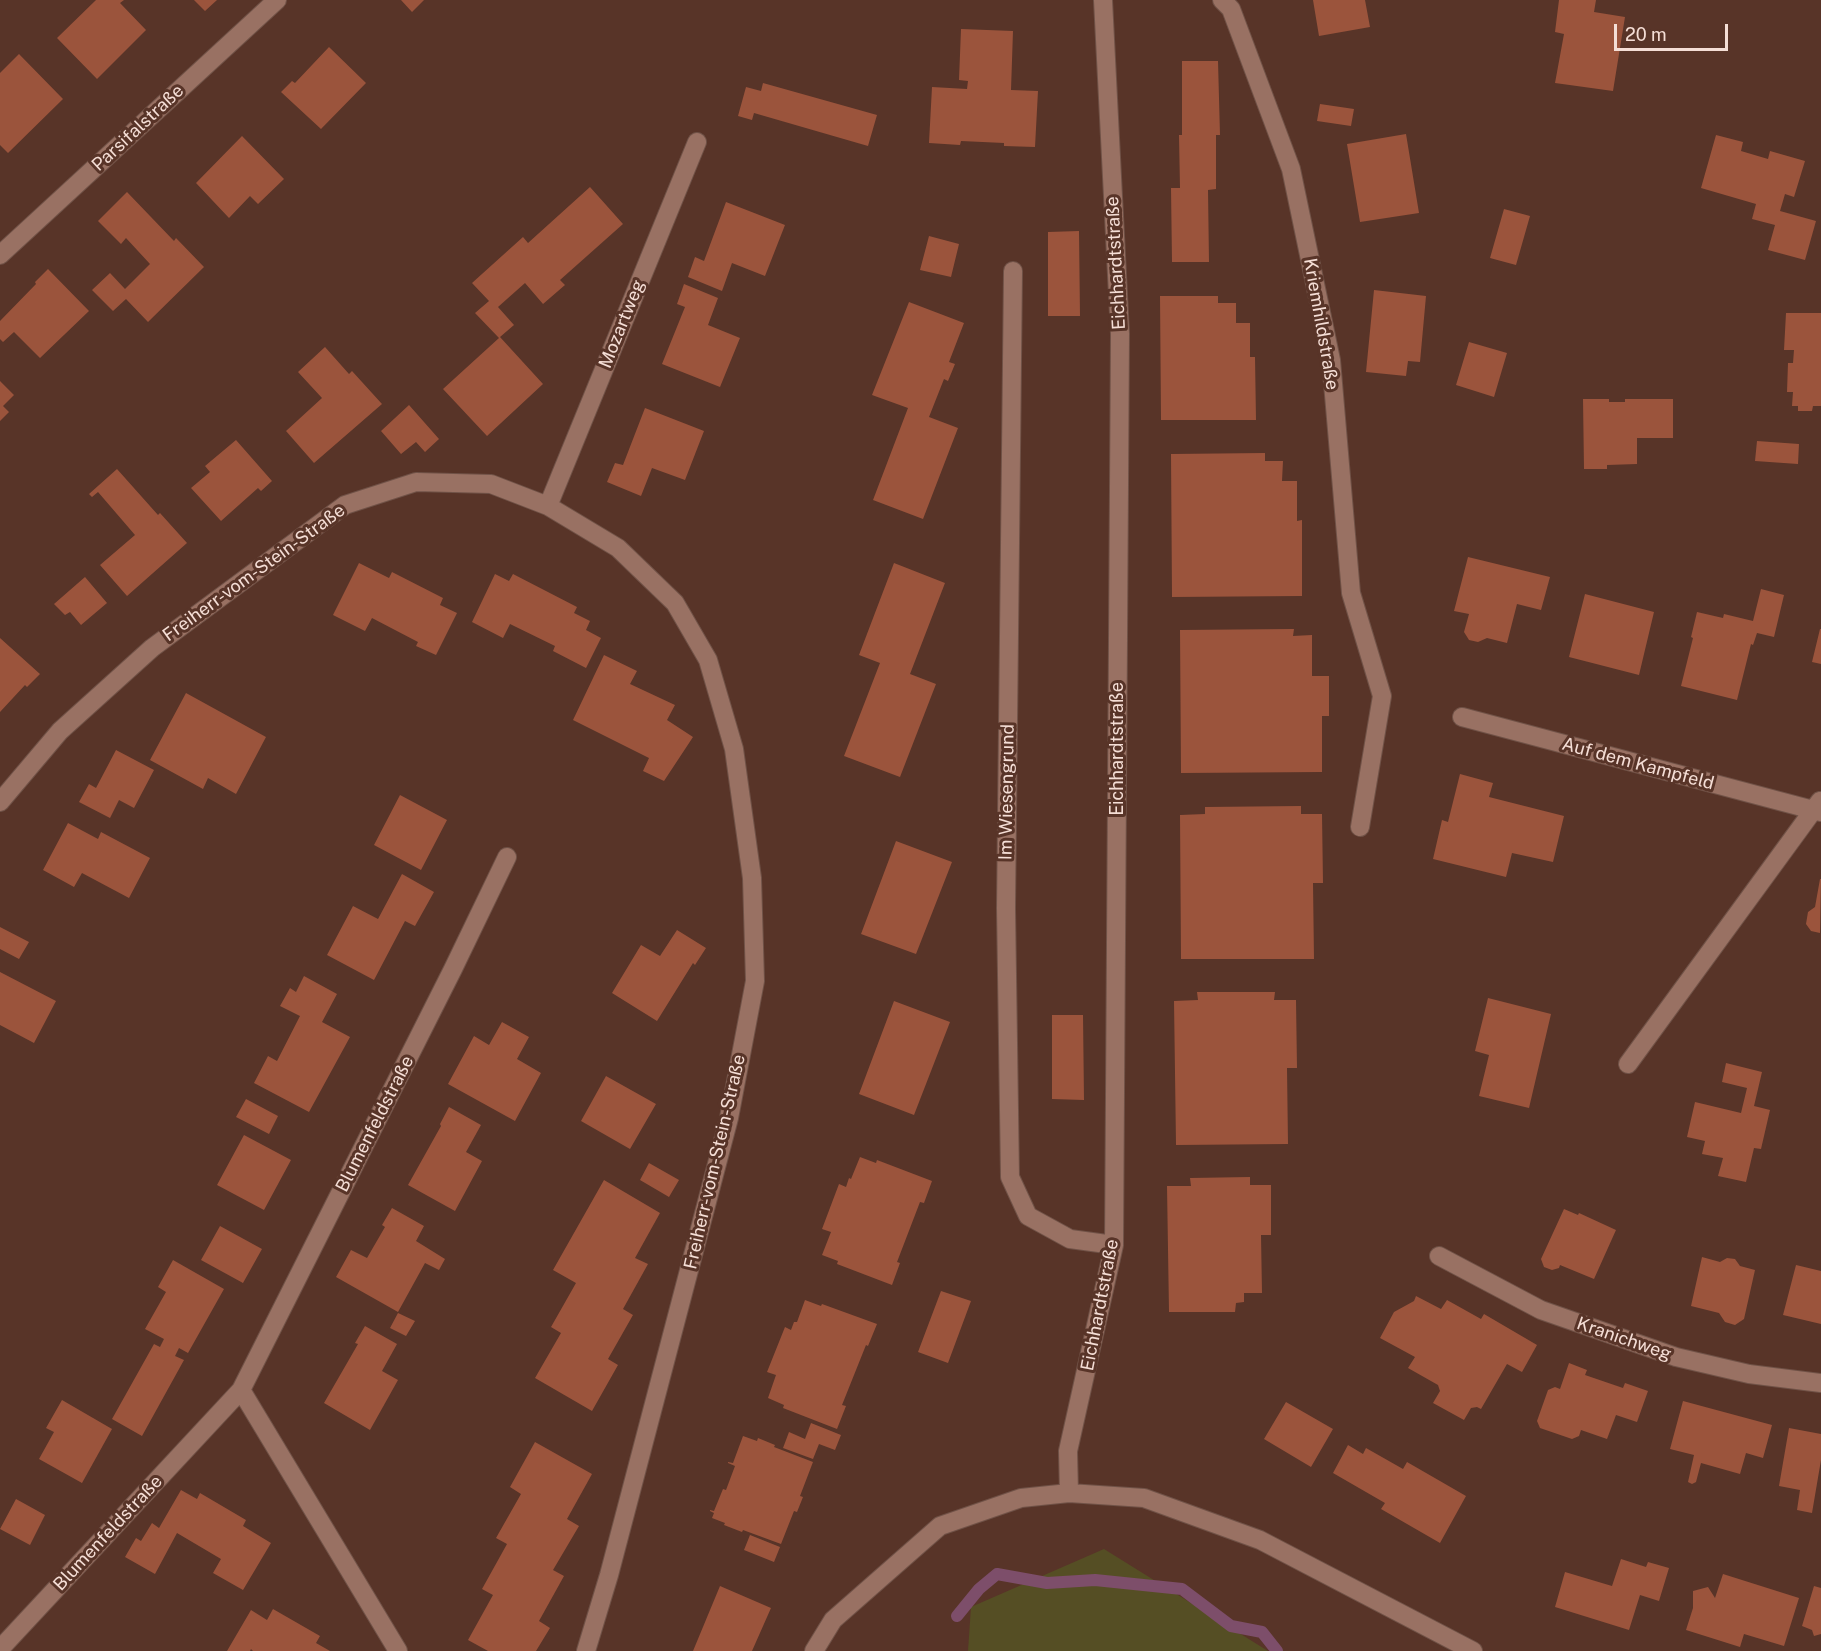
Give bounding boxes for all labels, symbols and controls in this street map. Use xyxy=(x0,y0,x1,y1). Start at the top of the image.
scale bar xyxy=(1617,12,1731,50)
text: 20 m xyxy=(1625,24,1667,45)
street label: Parsifalstraße xyxy=(88,80,188,176)
street label: Eichhardtstraße xyxy=(1102,196,1130,330)
street label: Kriemhildstraße xyxy=(1299,256,1343,392)
street label: Mozartweg xyxy=(594,277,650,371)
street label: Freiherr-vom-Stein-Straße xyxy=(159,500,349,646)
street label: Eichhardtstraße xyxy=(1106,682,1128,816)
street label: Im Wiesengrund xyxy=(995,724,1019,860)
street label: Auf dem Kampfeld xyxy=(1560,733,1716,795)
street label: Blumenfeldstraße xyxy=(331,1052,419,1196)
street label: Freiherr-vom-Stein-Straße xyxy=(680,1052,750,1272)
street label: Eichhardtstraße xyxy=(1077,1237,1123,1373)
street label: Kranichweg xyxy=(1574,1313,1674,1365)
street label: Blumenfeldstraße xyxy=(49,1471,167,1595)

